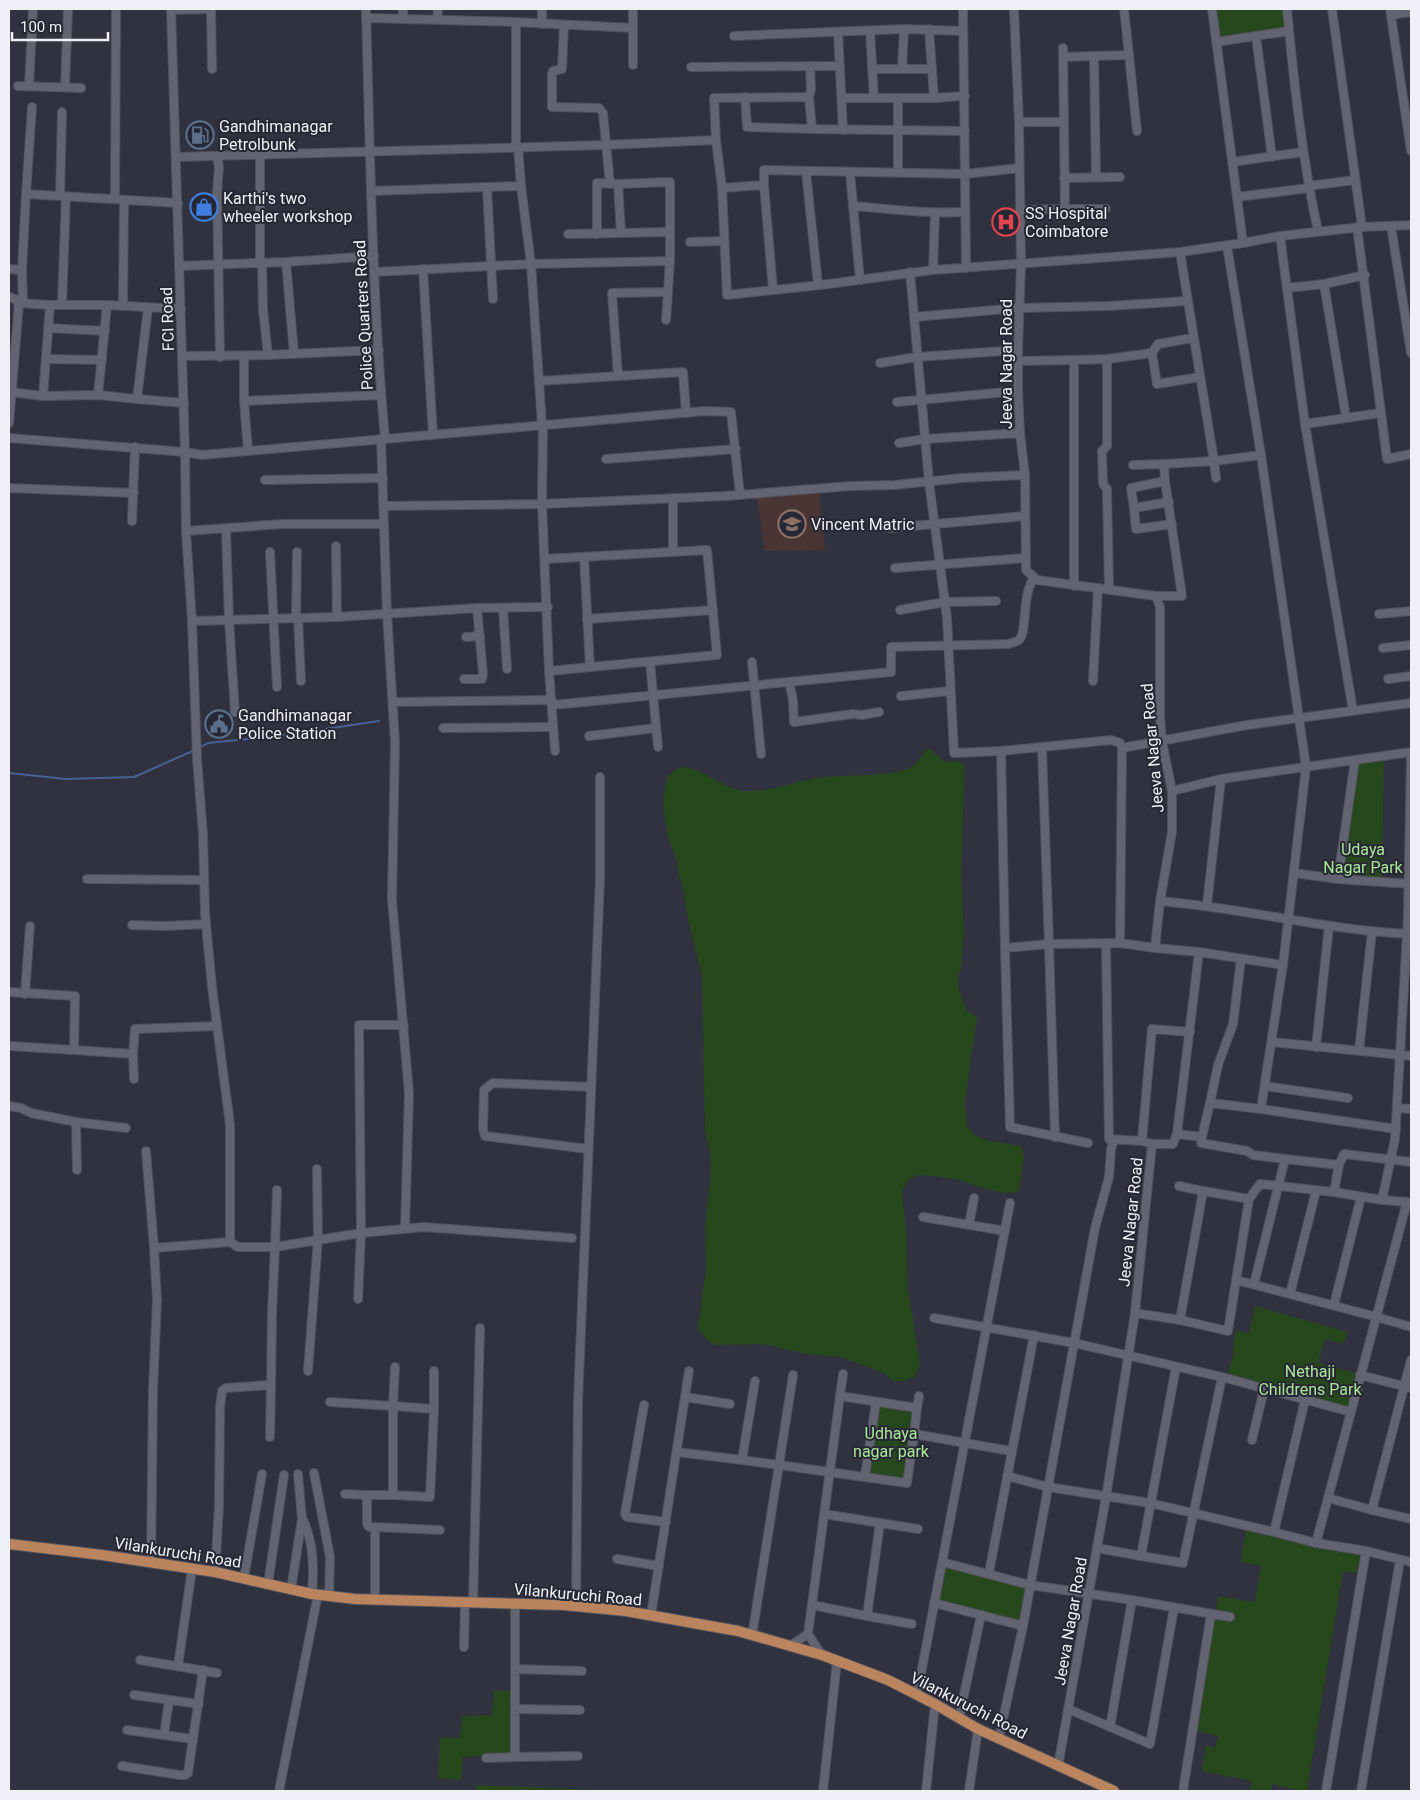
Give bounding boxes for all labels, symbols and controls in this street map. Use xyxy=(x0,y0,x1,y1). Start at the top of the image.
scale bar xyxy=(12,10,109,42)
text: 100 m xyxy=(20,18,62,36)
place label: Gandhimanagar Petrolbunk xyxy=(219,117,333,154)
fuel station icon: Gandhimanagar Petrolbunk xyxy=(185,120,215,150)
place label: Karthi's two wheeler workshop xyxy=(223,189,352,226)
shop icon: Karthi's two wheeler workshop xyxy=(189,192,219,222)
place label: SS Hospital Coimbatore xyxy=(1025,204,1108,241)
hospital icon: SS Hospital Coimbatore xyxy=(991,207,1021,237)
street label: Police Quarters Road xyxy=(350,240,377,390)
street label: FCI Road xyxy=(157,287,178,351)
street label: Jeeva Nagar Road xyxy=(997,299,1016,429)
school or university icon: Vincent Matric xyxy=(777,509,807,539)
place label: Vincent Matric xyxy=(811,515,914,534)
street label: Jeeva Nagar Road xyxy=(1137,682,1168,813)
place label: Gandhimanagar Police Station xyxy=(238,706,352,743)
public building icon: Gandhimanagar Police Station xyxy=(204,709,234,739)
park label: Udaya Nagar Park xyxy=(1323,840,1404,877)
street label: Jeeva Nagar Road xyxy=(1114,1156,1147,1288)
park label: Nethaji Childrens Park xyxy=(1258,1362,1362,1399)
park label: Udhaya nagar park xyxy=(853,1424,930,1461)
street label: Vilankuruchi Road xyxy=(113,1533,243,1572)
street label: Jeeva Nagar Road xyxy=(1050,1555,1091,1687)
street label: Vilankuruchi Road xyxy=(513,1579,643,1610)
street label: Vilankuruchi Road xyxy=(907,1668,1030,1743)

